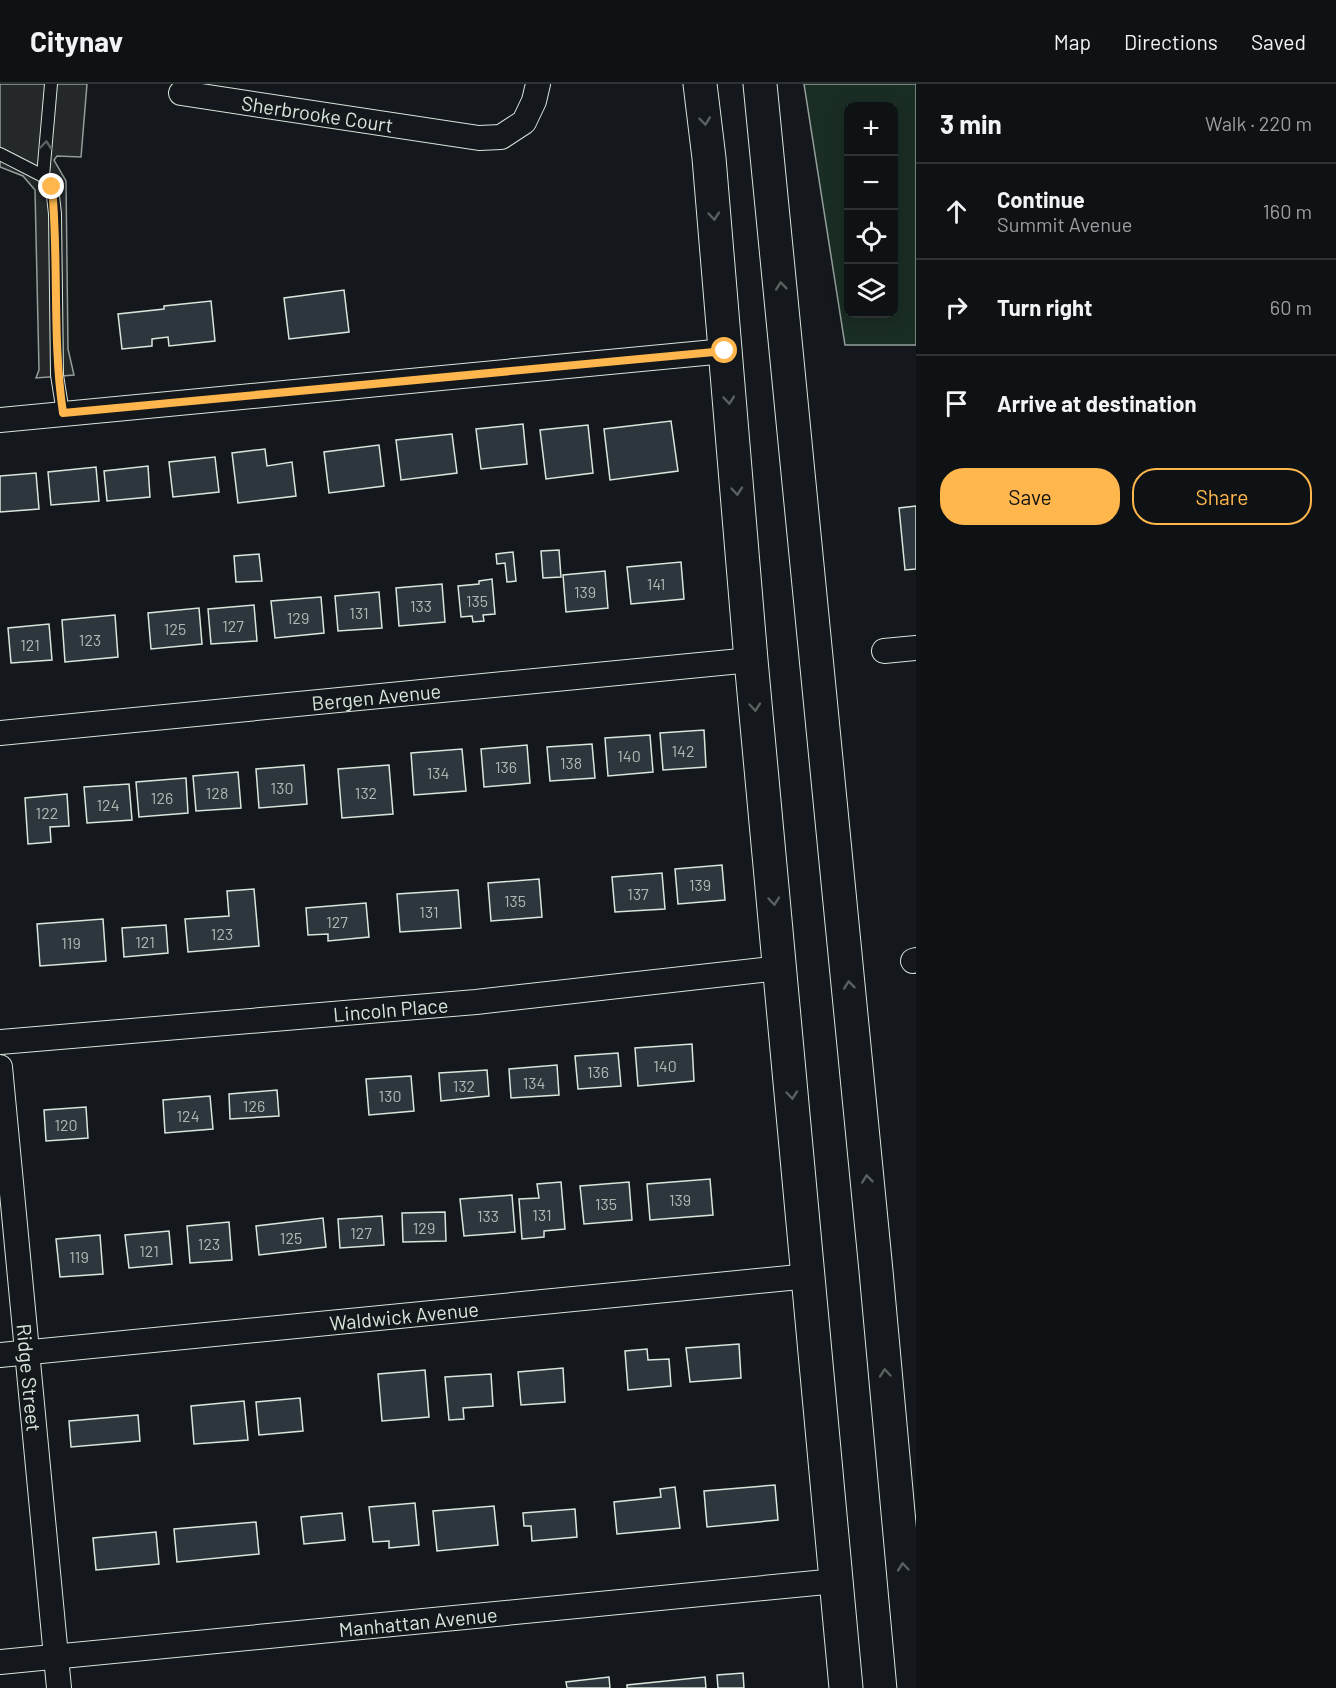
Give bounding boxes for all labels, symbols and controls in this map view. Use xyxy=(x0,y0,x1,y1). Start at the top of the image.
text: Citynav xyxy=(30,24,123,58)
text: Map xyxy=(1054,29,1091,54)
text: Directions xyxy=(1124,29,1218,54)
text: Saved xyxy=(1251,29,1306,54)
street label: Sherbrooke Court xyxy=(240,90,395,137)
map controls xyxy=(844,102,898,318)
button: + xyxy=(844,102,898,156)
text: 3 min xyxy=(940,108,1002,139)
text: Walk · 220 m xyxy=(1205,111,1312,135)
one-way arrow xyxy=(698,116,711,125)
one-way arrow xyxy=(39,141,52,150)
button: − xyxy=(844,156,898,210)
route end xyxy=(38,173,64,199)
text: Continue xyxy=(997,186,1085,212)
icon: ahead xyxy=(940,195,973,228)
text: 160 m xyxy=(1263,199,1312,223)
button: locate xyxy=(844,210,898,264)
one-way arrow xyxy=(707,212,720,221)
text: Summit Avenue xyxy=(997,212,1132,236)
button: layers xyxy=(844,264,898,318)
one-way arrow xyxy=(775,281,788,291)
icon: right xyxy=(940,291,973,324)
text: Turn right xyxy=(997,294,1092,320)
text: 60 m xyxy=(1270,295,1312,319)
route start xyxy=(711,337,737,363)
icon: arrive xyxy=(940,387,973,420)
text: Arrive at destination xyxy=(997,390,1196,416)
one-way arrow xyxy=(722,395,735,404)
button: Save xyxy=(940,468,1120,525)
button: Share xyxy=(1132,468,1312,525)
one-way arrow xyxy=(730,487,743,496)
house number: 141 xyxy=(647,574,665,593)
house number: 139 xyxy=(574,582,596,601)
house number: 135 xyxy=(466,591,488,610)
house number: 133 xyxy=(410,596,432,615)
house number: 131 xyxy=(349,603,369,622)
house number: 129 xyxy=(287,608,309,627)
house number: 127 xyxy=(222,616,244,635)
house number: 125 xyxy=(164,619,186,638)
house number: 123 xyxy=(79,630,101,649)
house number: 121 xyxy=(20,635,40,654)
street label: Bergen Avenue xyxy=(310,678,442,715)
one-way arrow xyxy=(749,702,762,711)
house number: 142 xyxy=(672,741,695,760)
house number: 140 xyxy=(617,746,641,765)
house number: 138 xyxy=(560,753,582,772)
house number: 136 xyxy=(495,757,517,776)
house number: 134 xyxy=(427,763,449,782)
house number: 130 xyxy=(271,778,293,797)
house number: 128 xyxy=(206,783,228,802)
house number: 132 xyxy=(355,783,377,802)
house number: 126 xyxy=(151,788,173,807)
house number: 124 xyxy=(97,795,120,814)
house number: 122 xyxy=(36,803,58,822)
house number: 139 xyxy=(689,875,711,894)
house number: 137 xyxy=(627,884,649,903)
house number: 135 xyxy=(504,891,526,910)
one-way arrow xyxy=(767,896,780,905)
house number: 131 xyxy=(419,902,439,921)
house number: 127 xyxy=(326,912,348,931)
house number: 123 xyxy=(211,924,233,943)
house number: 121 xyxy=(135,932,155,951)
house number: 119 xyxy=(61,933,81,952)
one-way arrow xyxy=(843,980,856,989)
street label: Lincoln Place xyxy=(332,992,449,1026)
house number: 140 xyxy=(653,1056,677,1075)
house number: 136 xyxy=(587,1062,609,1081)
house number: 134 xyxy=(523,1073,545,1092)
house number: 132 xyxy=(453,1076,475,1095)
house number: 130 xyxy=(379,1086,401,1105)
one-way arrow xyxy=(785,1090,798,1099)
house number: 126 xyxy=(243,1096,265,1115)
house number: 124 xyxy=(177,1106,200,1125)
house number: 120 xyxy=(54,1115,78,1134)
one-way arrow xyxy=(861,1174,874,1183)
house number: 139 xyxy=(669,1190,691,1209)
house number: 135 xyxy=(595,1194,617,1213)
house number: 131 xyxy=(532,1205,552,1224)
house number: 133 xyxy=(477,1206,499,1225)
house number: 129 xyxy=(413,1218,435,1237)
house number: 127 xyxy=(350,1223,372,1242)
house number: 125 xyxy=(280,1228,302,1247)
house number: 123 xyxy=(198,1234,220,1253)
house number: 121 xyxy=(139,1241,159,1260)
house number: 119 xyxy=(69,1247,89,1266)
street label: Waldwick Avenue xyxy=(328,1296,480,1335)
street label: Ridge Street xyxy=(12,1323,47,1433)
one-way arrow xyxy=(879,1368,892,1377)
one-way arrow xyxy=(897,1562,910,1572)
street label: Manhattan Avenue xyxy=(338,1602,499,1641)

